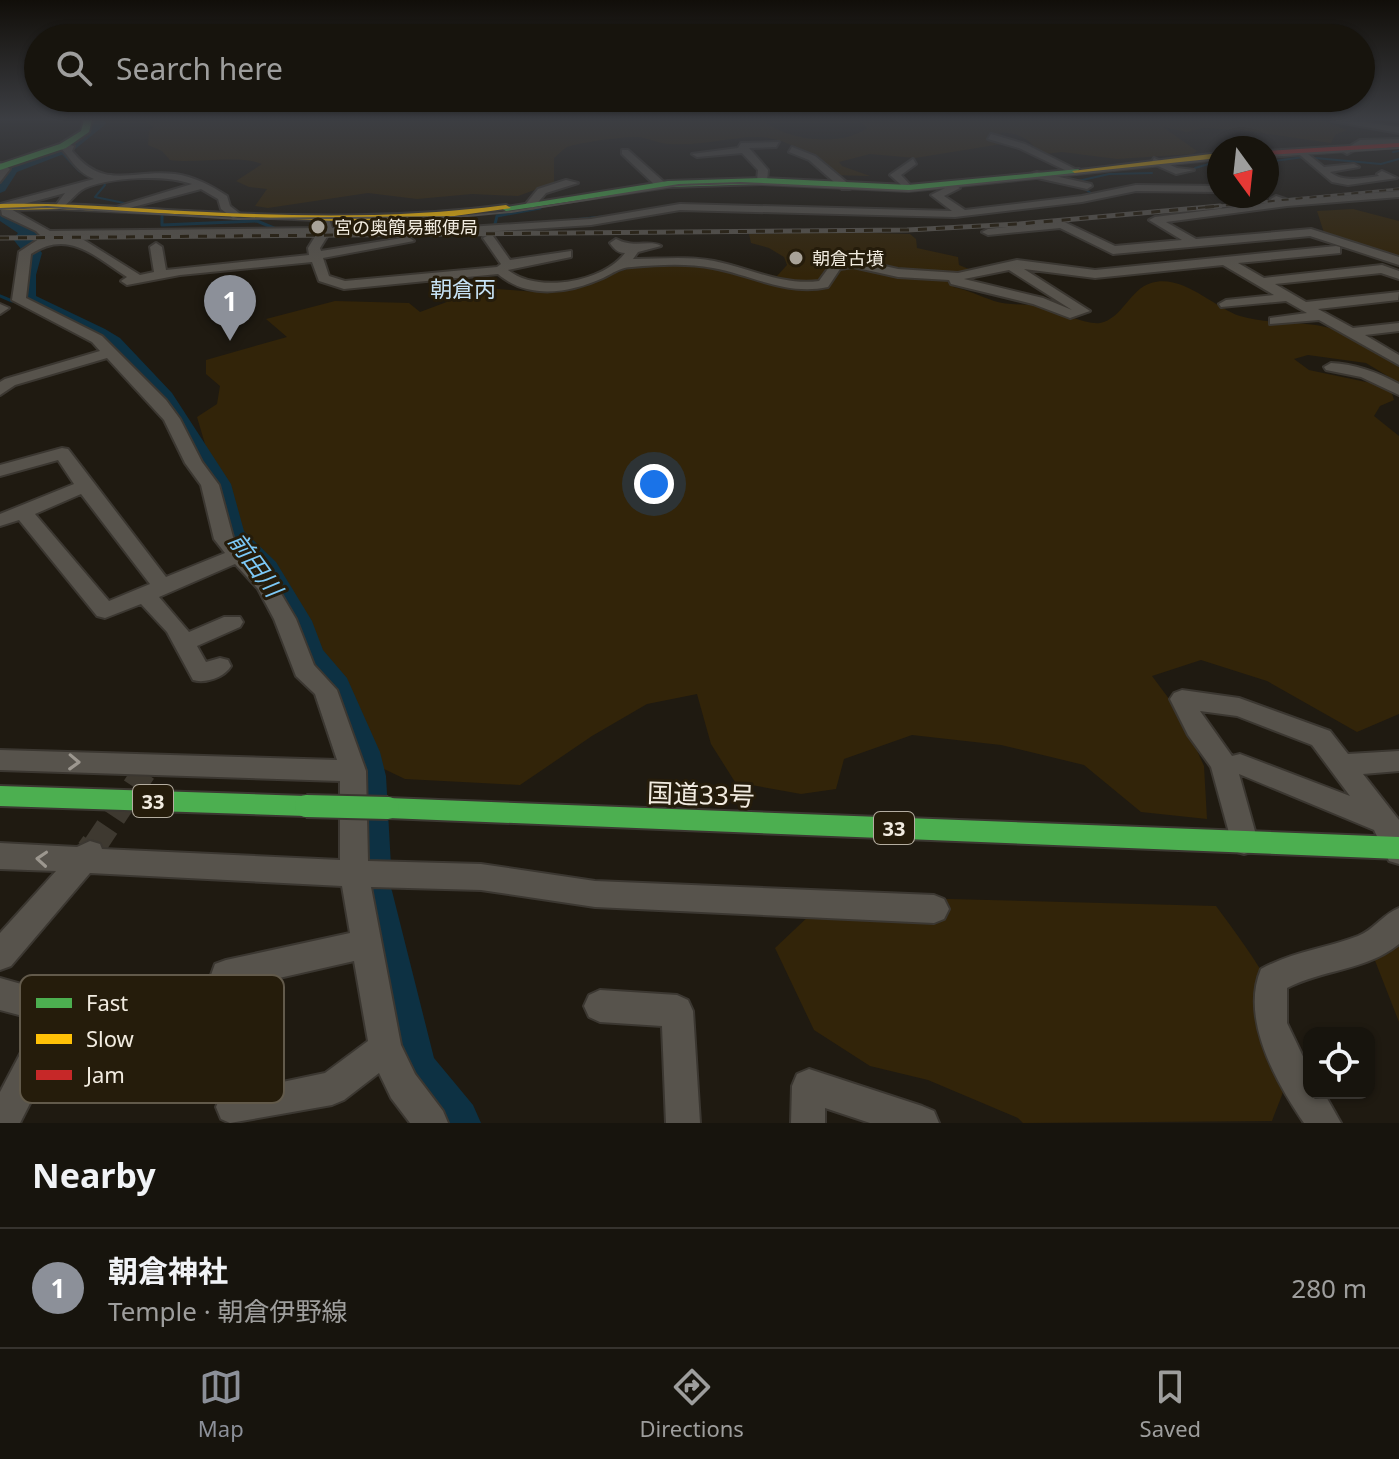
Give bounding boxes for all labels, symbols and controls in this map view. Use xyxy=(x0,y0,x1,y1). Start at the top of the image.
search box xyxy=(24,24,1375,112)
icon: search xyxy=(52,46,96,90)
text: Search here xyxy=(116,48,283,89)
north arrow xyxy=(1207,136,1279,208)
place label: 宮の奥簡易郵便局 xyxy=(334,215,478,239)
marker: 宮の奥簡易郵便局 xyxy=(309,218,327,236)
place label: 朝倉古墳 xyxy=(812,246,884,270)
marker: 朝倉古墳 xyxy=(787,249,805,267)
district label: 朝倉丙 xyxy=(430,273,496,303)
pin: 1 xyxy=(204,275,256,341)
your location xyxy=(634,464,674,504)
water label: 前田川 xyxy=(221,525,292,605)
one-way arrow xyxy=(68,754,81,771)
street label: 国道33号 xyxy=(647,774,755,814)
road number: 33 xyxy=(133,785,173,817)
road number: 33 xyxy=(874,812,914,844)
one-way arrow xyxy=(35,850,48,867)
legend xyxy=(20,975,284,1103)
text: Fast xyxy=(86,987,128,1017)
text: Slow xyxy=(86,1023,135,1053)
map controls xyxy=(1303,1027,1375,1099)
button: locate xyxy=(1303,1027,1375,1099)
text: Jam xyxy=(84,1059,125,1089)
text: Nearby xyxy=(32,1152,156,1198)
text: 朝倉神社 xyxy=(108,1250,228,1291)
text: 1 xyxy=(51,1270,65,1306)
text: 280 m xyxy=(1291,1270,1367,1306)
text: Temple · 朝倉伊野線 xyxy=(108,1293,347,1329)
tab: Map xyxy=(198,1365,244,1443)
tab: Directions xyxy=(639,1365,744,1443)
tab: Saved xyxy=(1140,1365,1201,1443)

